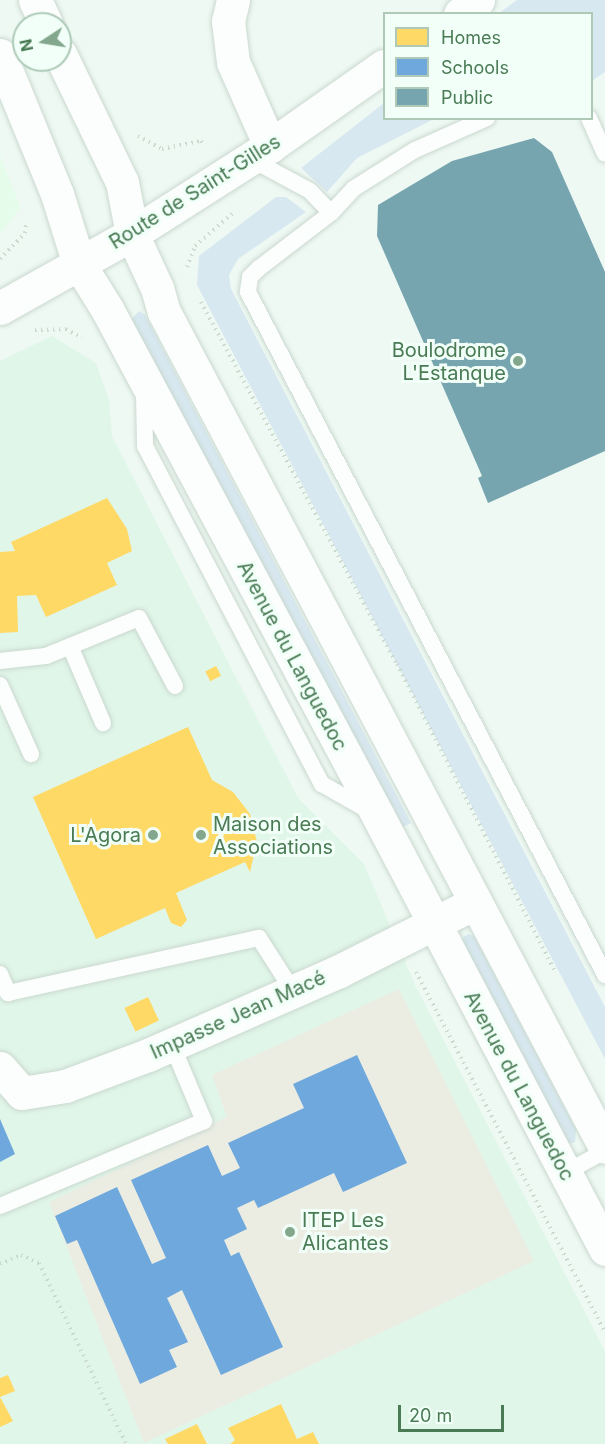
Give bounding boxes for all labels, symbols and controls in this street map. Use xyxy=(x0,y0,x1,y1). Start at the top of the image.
north arrow xyxy=(12,12,72,72)
legend xyxy=(383,12,593,120)
text: Homes xyxy=(441,27,501,48)
text: N xyxy=(15,37,37,53)
text: Schools xyxy=(441,57,509,78)
text: Public xyxy=(441,87,493,108)
street label: Route de Saint-Gilles xyxy=(105,130,285,254)
place label: Boulodrome L'Estanque xyxy=(392,338,506,385)
marker: Boulodrome L'Estanque xyxy=(511,354,525,368)
street label: Avenue du Languedoc xyxy=(232,557,352,755)
place label: Maison des Associations xyxy=(213,812,333,859)
place label: L'Agora xyxy=(70,823,141,847)
marker: L'Agora xyxy=(146,828,160,842)
marker: Maison des Associations xyxy=(194,828,208,842)
street label: Impasse Jean Macé xyxy=(147,966,329,1064)
street label: Avenue du Languedoc xyxy=(459,987,579,1185)
place label: ITEP Les Alicantes xyxy=(302,1208,389,1255)
marker: ITEP Les Alicantes xyxy=(283,1225,297,1239)
scale bar xyxy=(401,1393,508,1431)
text: 20 m xyxy=(409,1405,452,1426)

